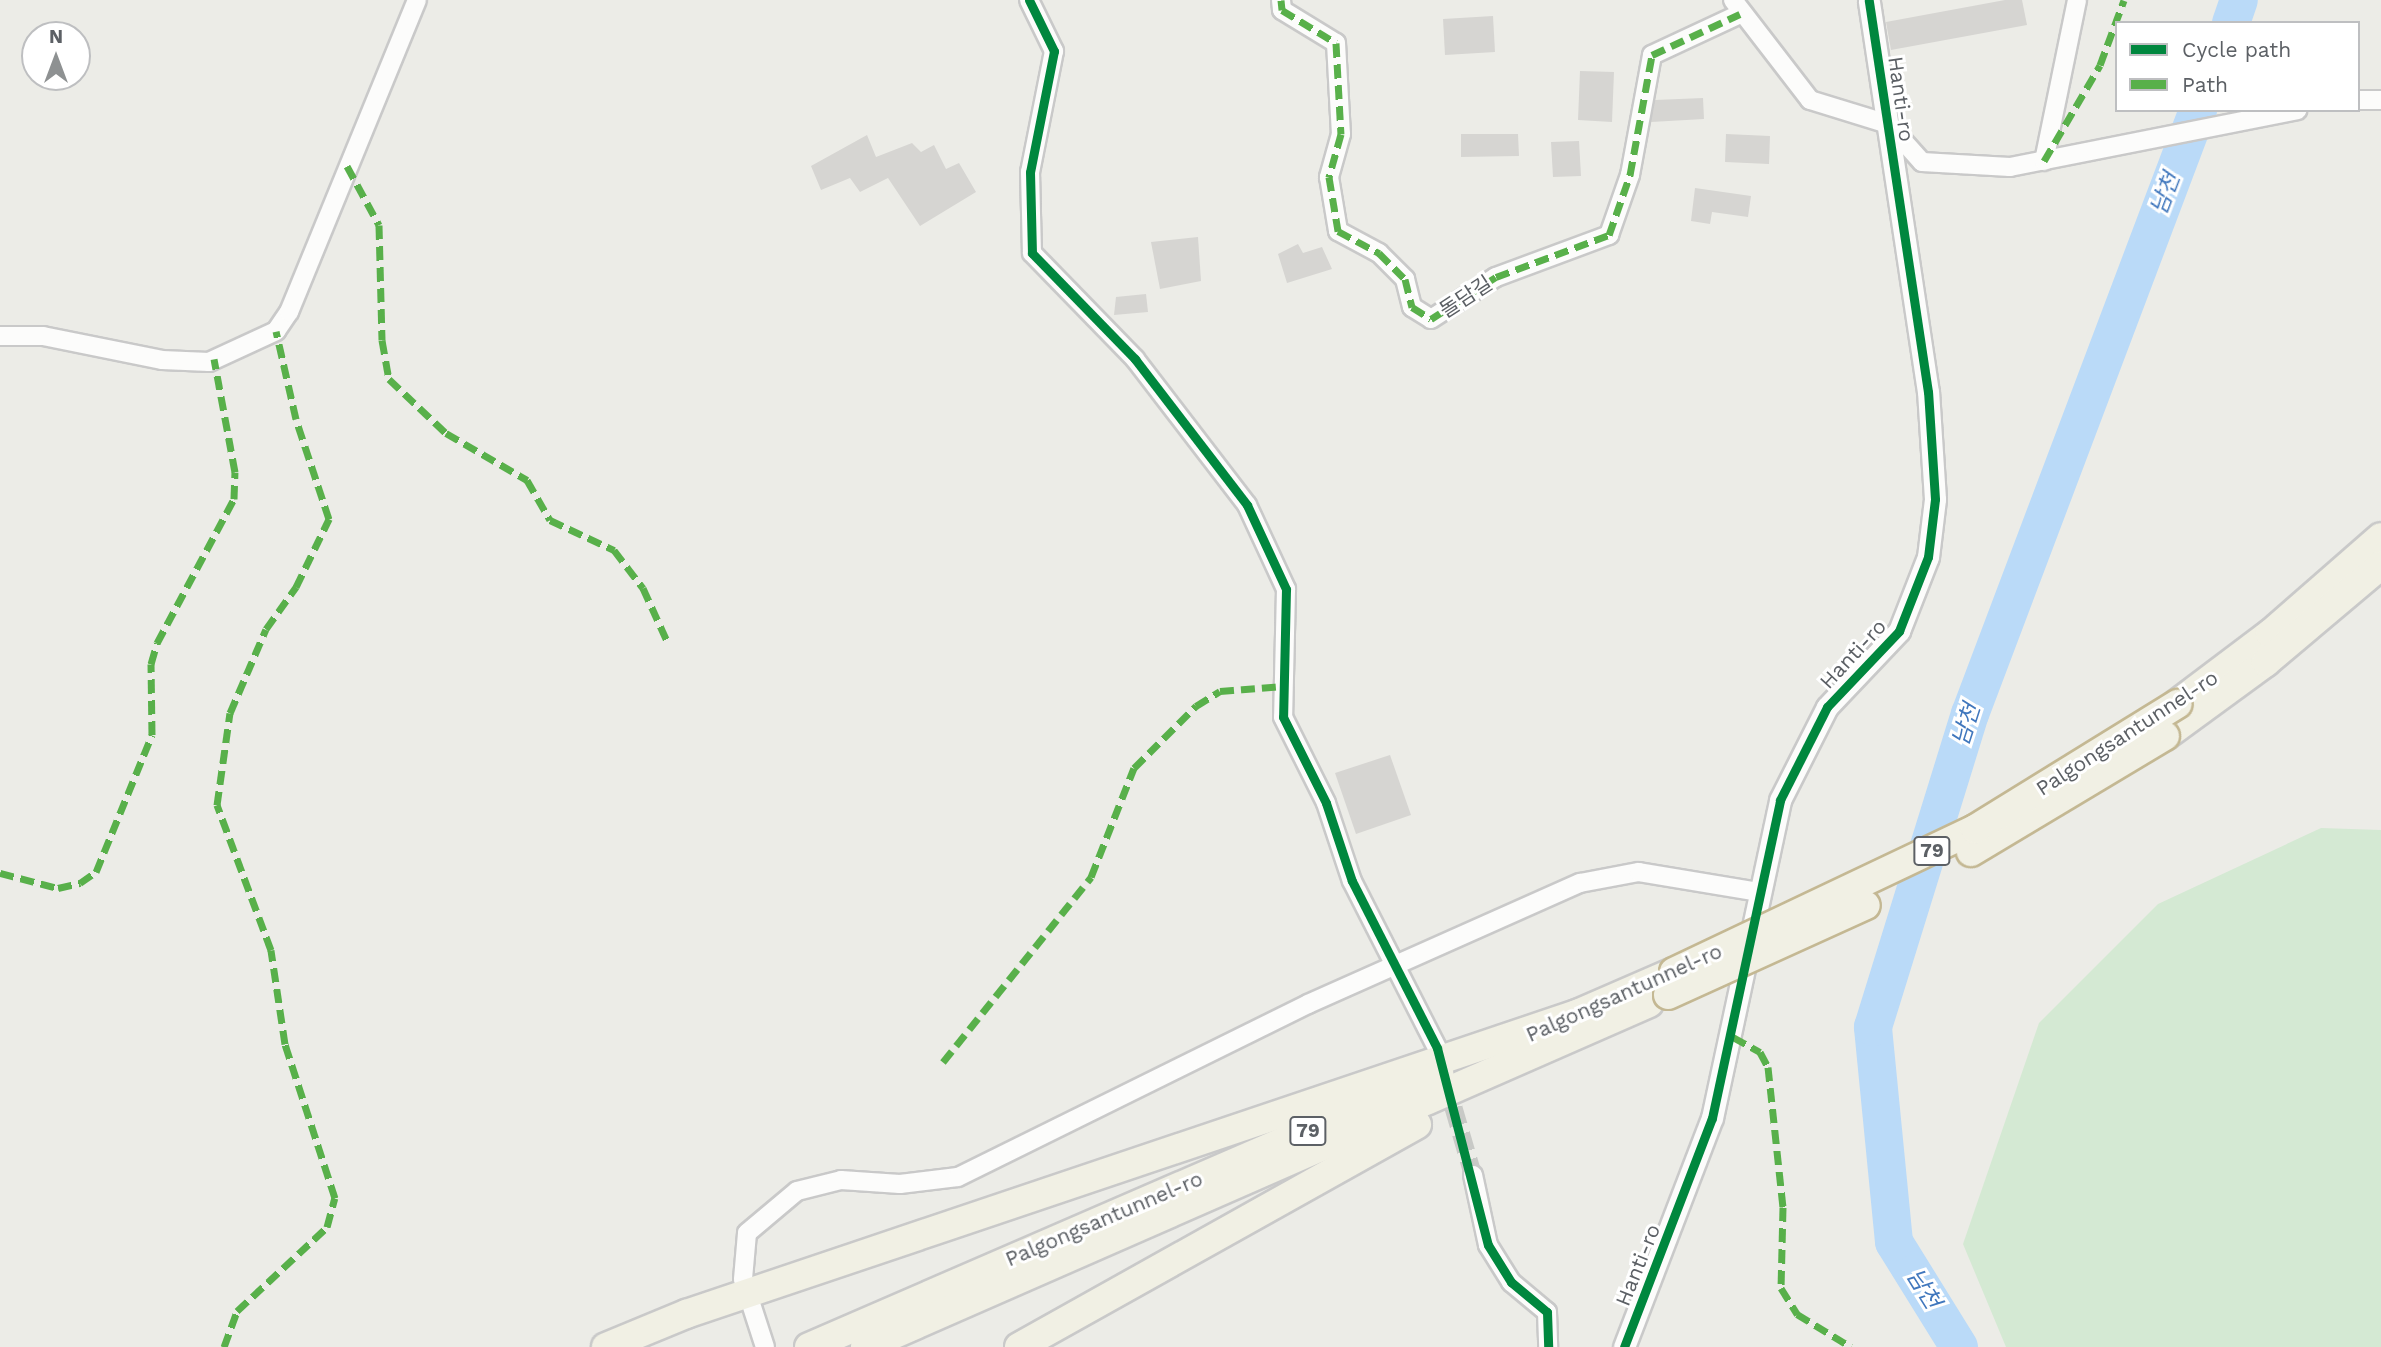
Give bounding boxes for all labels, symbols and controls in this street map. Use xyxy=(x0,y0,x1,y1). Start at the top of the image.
north arrow xyxy=(21,21,91,91)
legend xyxy=(2115,21,2360,112)
text: N xyxy=(49,25,63,48)
text: Cycle path xyxy=(2182,37,2291,62)
street label: Hanti-ro xyxy=(1883,55,1919,143)
text: Path xyxy=(2182,72,2228,97)
water label: 남천 xyxy=(2146,169,2186,219)
street label: 돌담길 xyxy=(1435,271,1497,323)
street label: Hanti-ro xyxy=(1814,614,1892,694)
street label: Palgongsantunnel-ro xyxy=(2031,665,2223,801)
water label: 남천 xyxy=(1947,701,1987,749)
road number: 79 xyxy=(1913,836,1951,866)
street label: Palgongsantunnel-ro xyxy=(1522,938,1726,1048)
road number: 79 xyxy=(1289,1116,1327,1147)
street label: Palgongsantunnel-ro xyxy=(1002,1166,1206,1272)
street label: Hanti-ro xyxy=(1610,1220,1666,1310)
water label: 남천 xyxy=(1900,1264,1946,1314)

